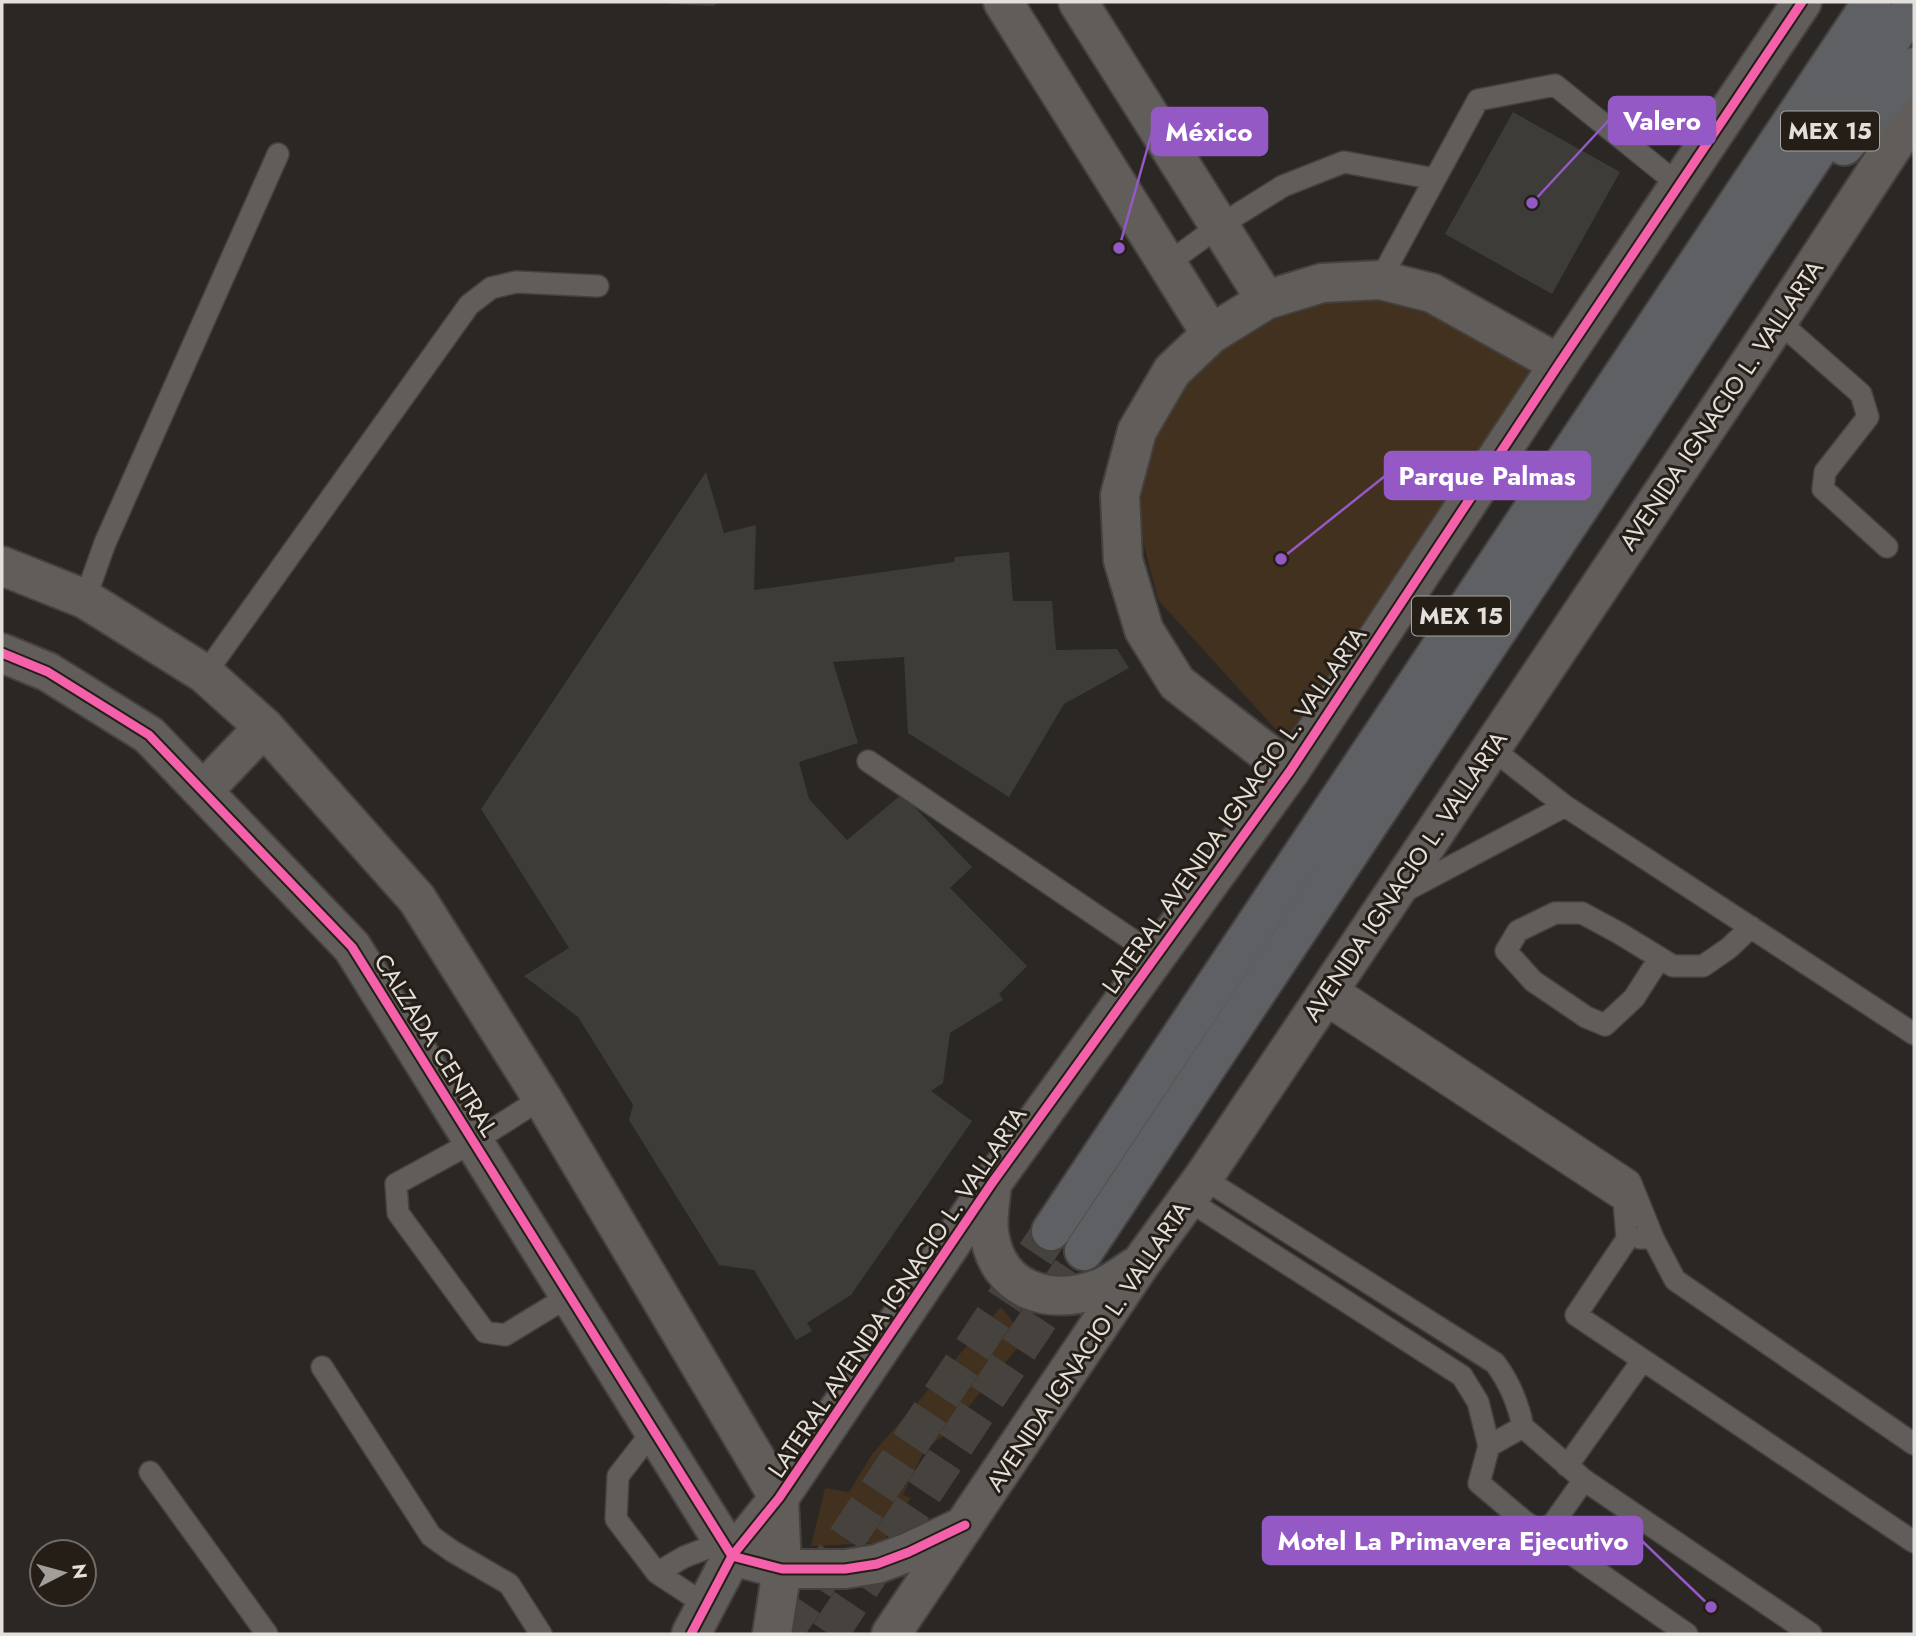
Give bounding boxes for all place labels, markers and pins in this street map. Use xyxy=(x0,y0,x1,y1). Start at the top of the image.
callout: Valero xyxy=(1609,97,1715,144)
callout: México xyxy=(1152,108,1267,155)
callout: Parque Palmas xyxy=(1385,452,1590,499)
callout: Motel La Primavera Ejecutivo xyxy=(1263,1517,1642,1564)

